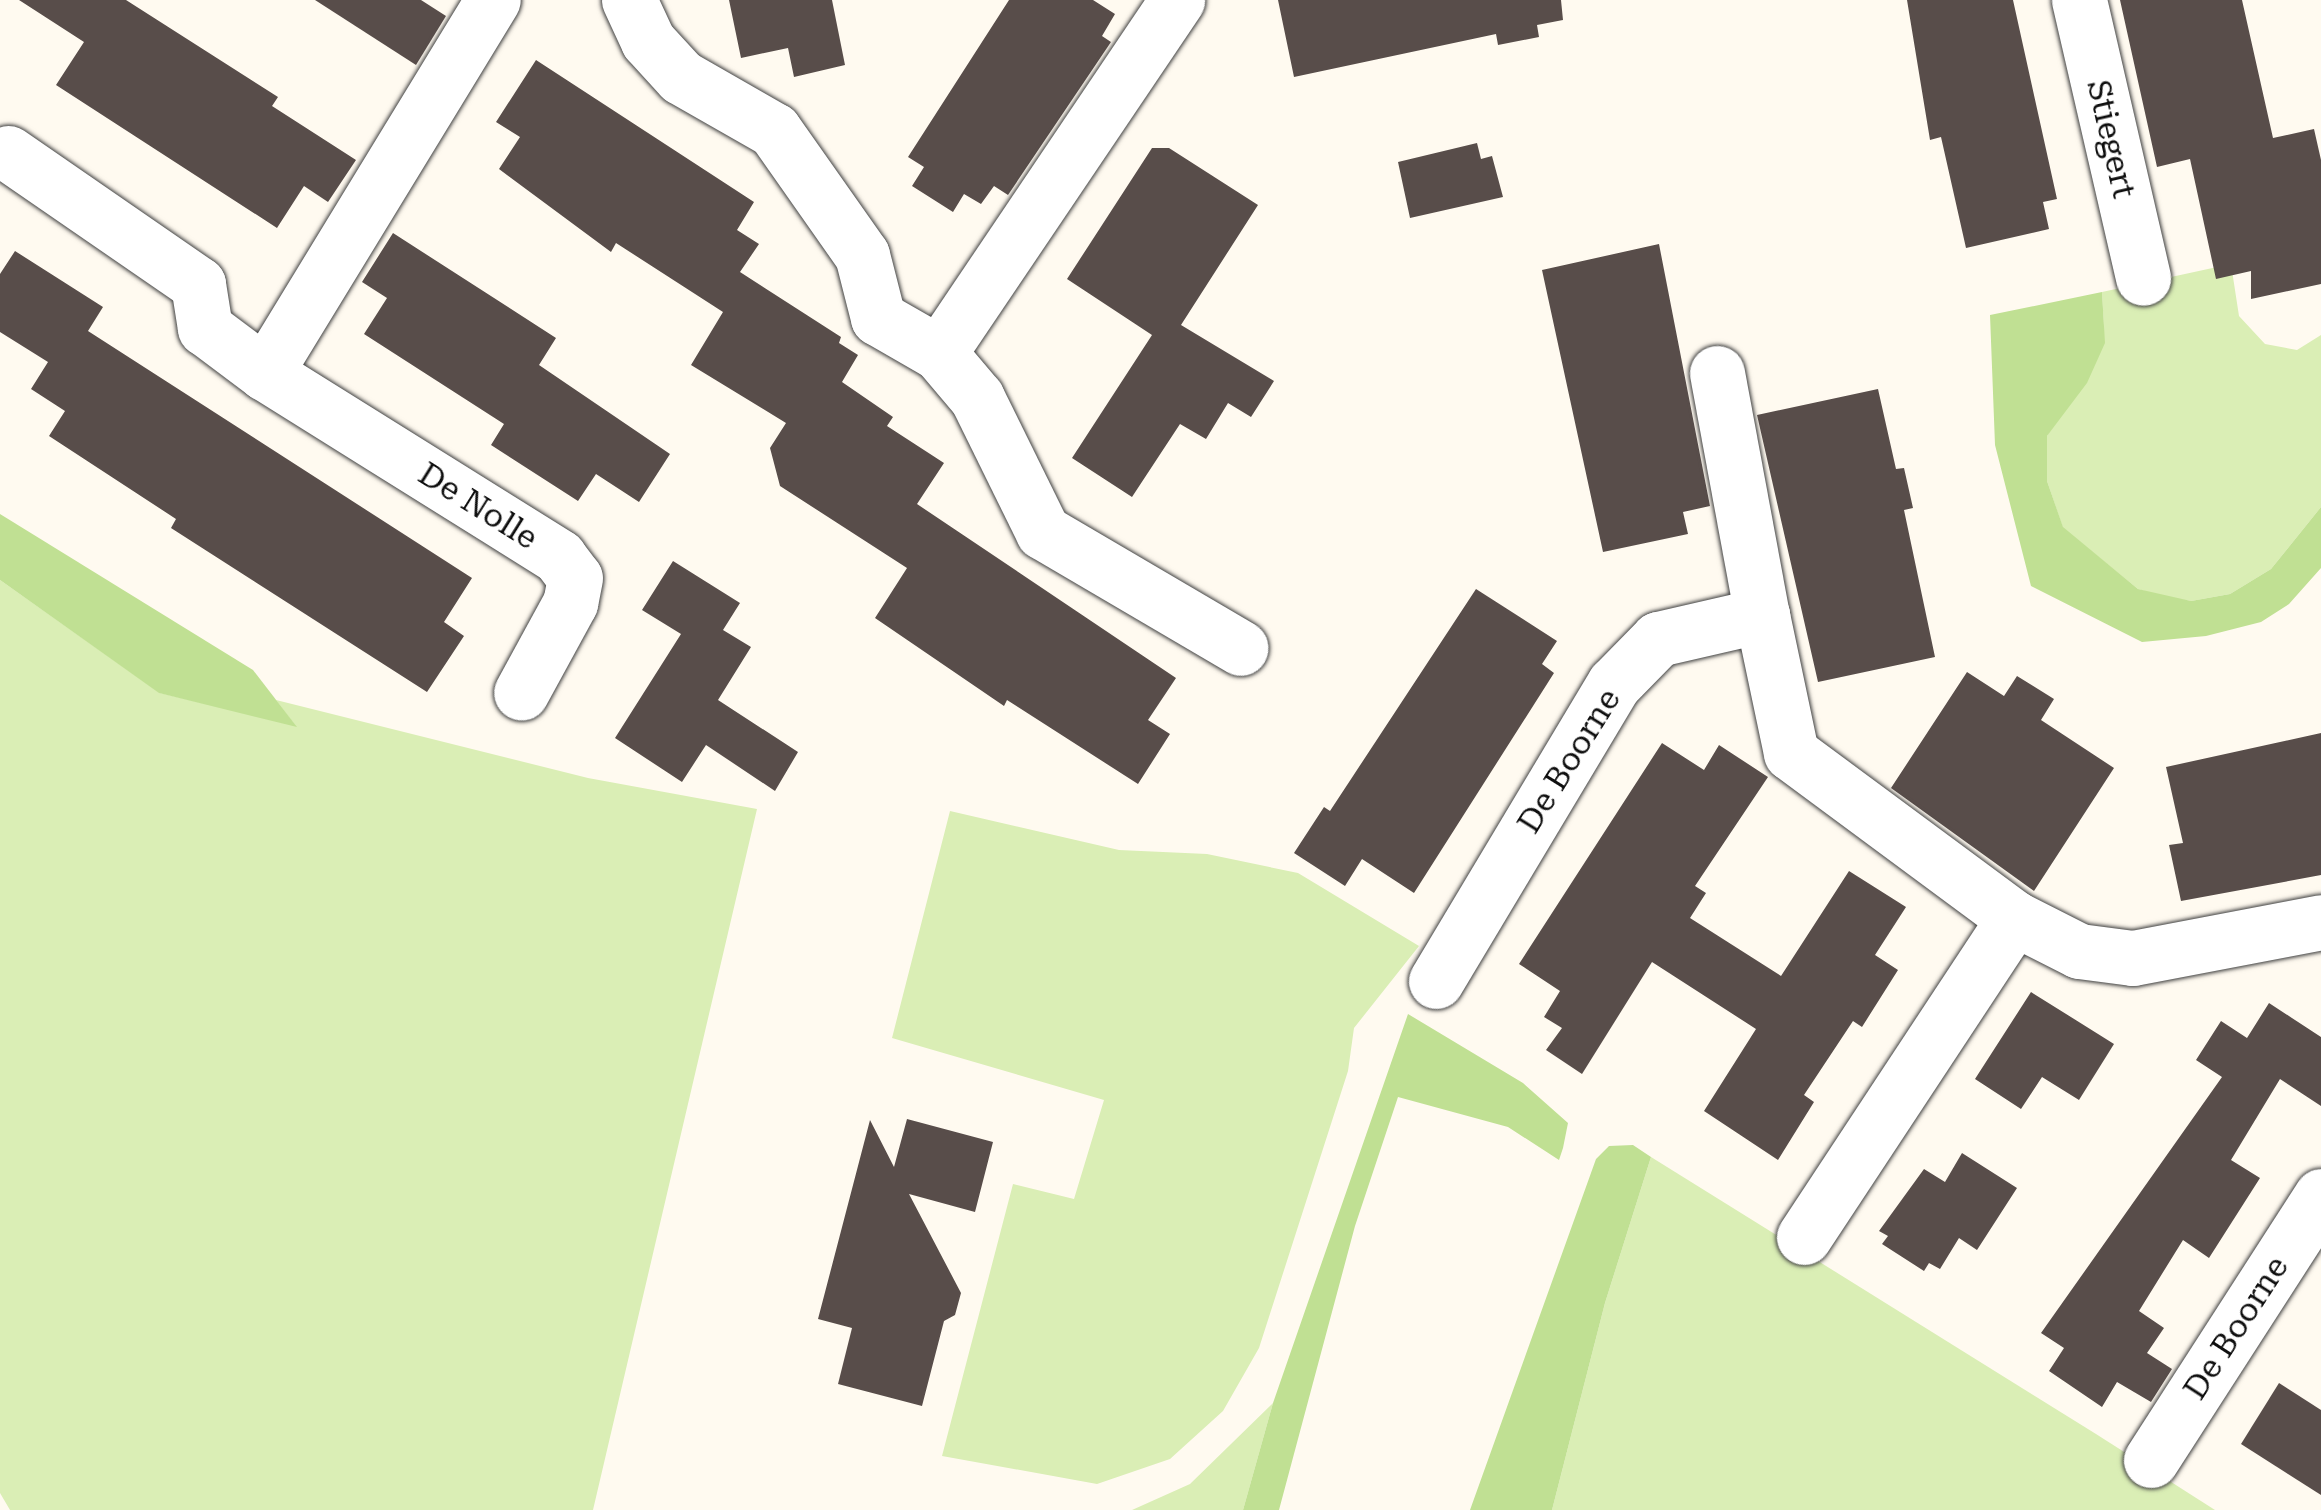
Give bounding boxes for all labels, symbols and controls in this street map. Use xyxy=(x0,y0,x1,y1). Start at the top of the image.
street label: Stiegert xyxy=(2079,76,2143,202)
street label: De Nolle xyxy=(412,455,544,557)
street label: De Boorne xyxy=(1510,682,1628,840)
street label: De Boorne xyxy=(2176,1249,2296,1407)

